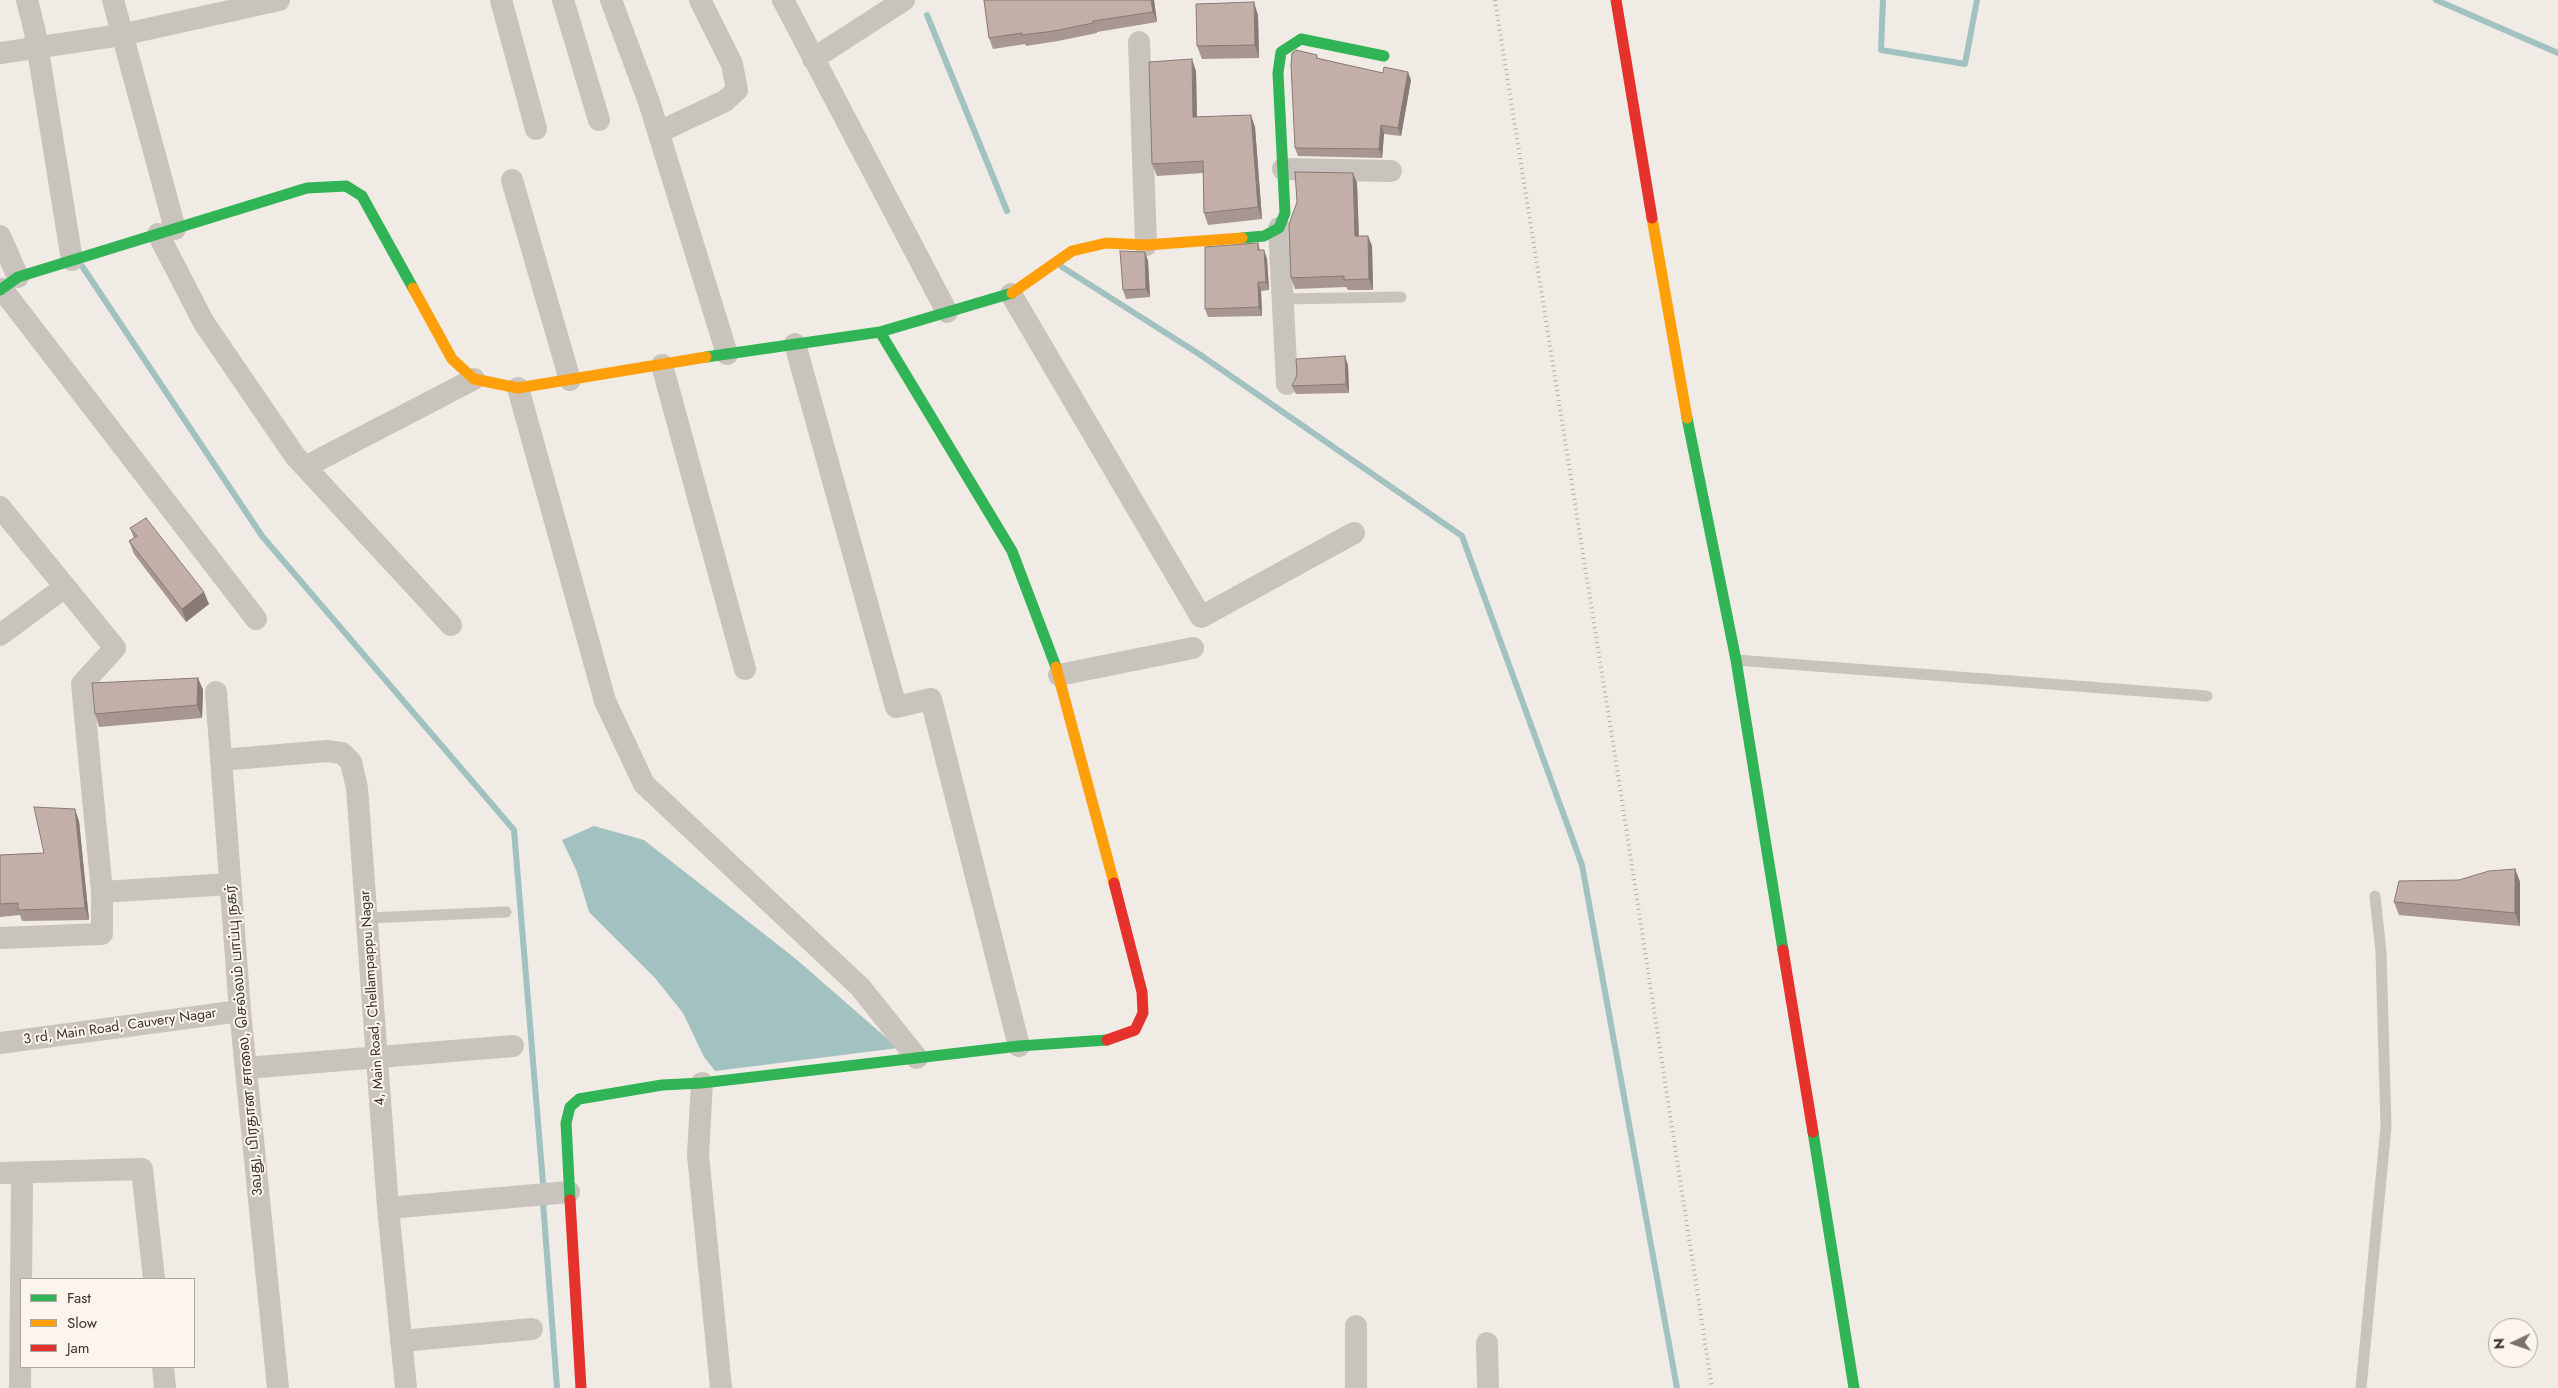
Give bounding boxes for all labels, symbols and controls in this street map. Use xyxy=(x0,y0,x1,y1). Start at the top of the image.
street label: 3வது, பிரதான சாலை, செல்லம் பாப்பு நகர் xyxy=(223,883,267,1197)
street label: 4, Main Road, Chellampappu Nagar xyxy=(357,890,389,1106)
street label: 3 rd, Main Road, Cauvery Nagar xyxy=(22,1005,218,1049)
legend xyxy=(20,1278,195,1368)
text: Fast xyxy=(67,1287,91,1309)
text: Slow xyxy=(67,1312,97,1334)
north arrow xyxy=(2488,1318,2538,1368)
text: Jam xyxy=(67,1337,90,1359)
text: N xyxy=(2489,1338,2509,1350)

